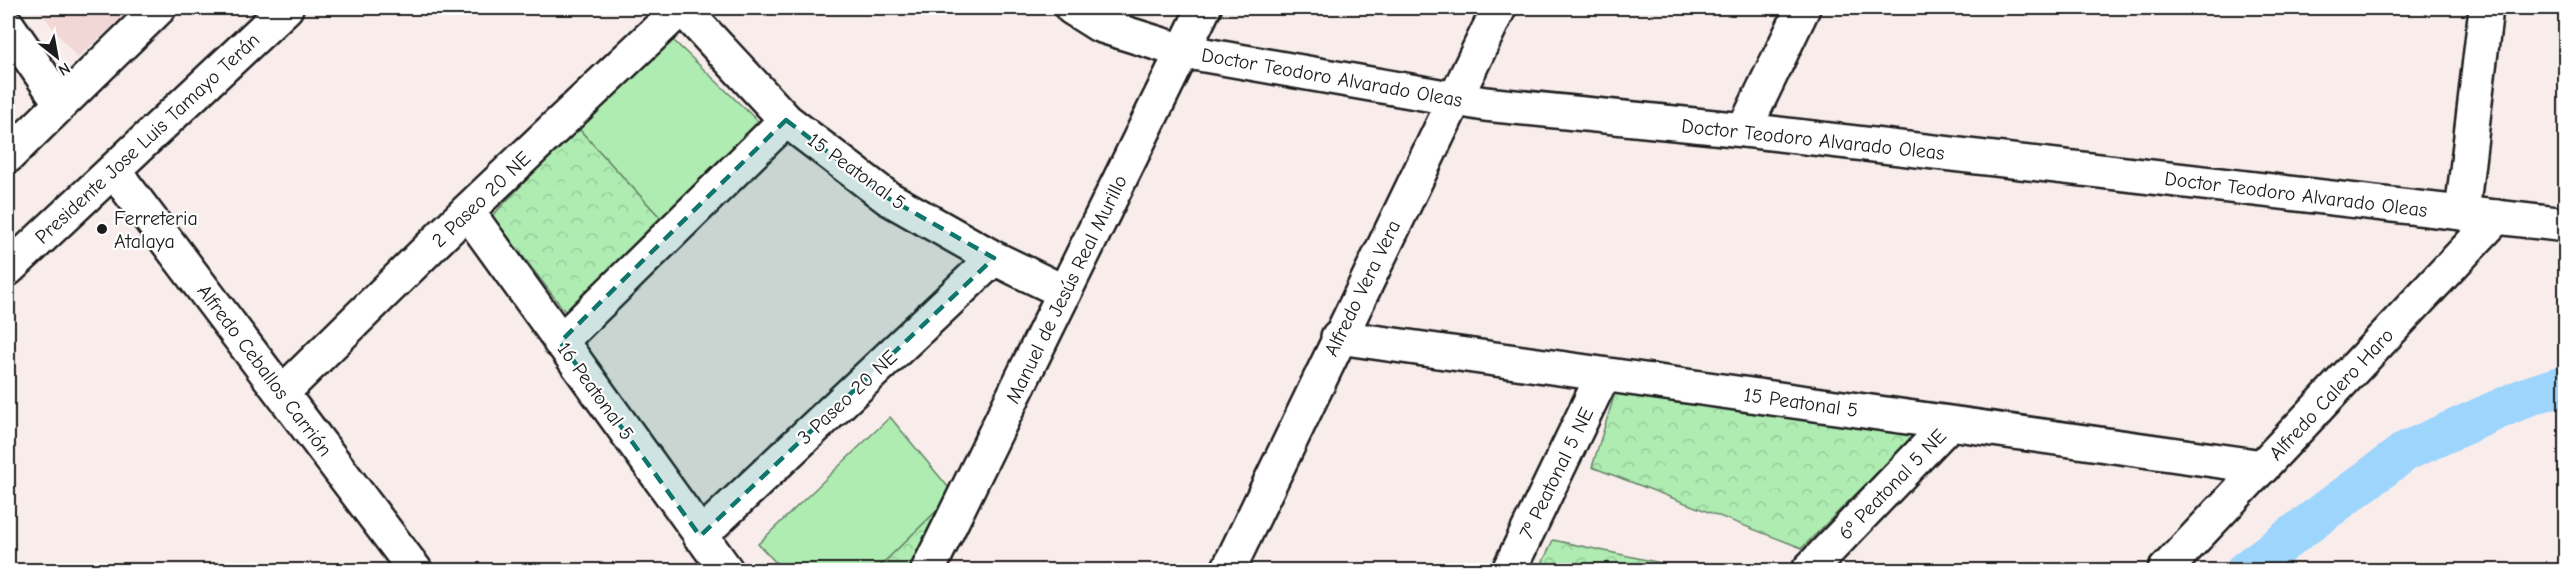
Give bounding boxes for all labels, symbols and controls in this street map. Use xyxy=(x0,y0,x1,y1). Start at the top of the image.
north arrow xyxy=(27,27,87,87)
street label: Presidente Jose Luis Tamayo Terán xyxy=(30,28,264,249)
street label: Doctor Teodoro Alvarado Oleas xyxy=(1200,43,1464,112)
text: N xyxy=(55,59,73,79)
street label: Doctor Teodoro Alvarado Oleas xyxy=(1680,114,1946,165)
street label: 15 Peatonal 5 xyxy=(803,128,910,215)
street label: 2 Paseo 20 NE xyxy=(427,147,535,252)
street label: Doctor Teodoro Alvarado Oleas xyxy=(2163,167,2429,222)
street label: Manuel de Jesús Real Murillo xyxy=(1001,171,1132,407)
place label: Ferreteria Atalaya xyxy=(114,207,198,253)
street label: Alfredo Vera Vera xyxy=(1320,216,1405,360)
marker: Ferreteria Atalaya xyxy=(95,222,109,236)
street label: Alfredo Ceballos Carrión xyxy=(192,280,337,461)
street label: Alfredo Calero Haro xyxy=(2264,324,2398,465)
street label: 16 Peatonal 5 xyxy=(552,338,639,445)
street label: 3 Paseo 20 NE xyxy=(793,345,902,449)
street label: 15 Peatonal 5 xyxy=(1742,383,1860,422)
street label: 7º Peatonal 5 NE xyxy=(1515,404,1598,543)
street label: 6º Peatonal 5 NE xyxy=(1834,424,1951,544)

